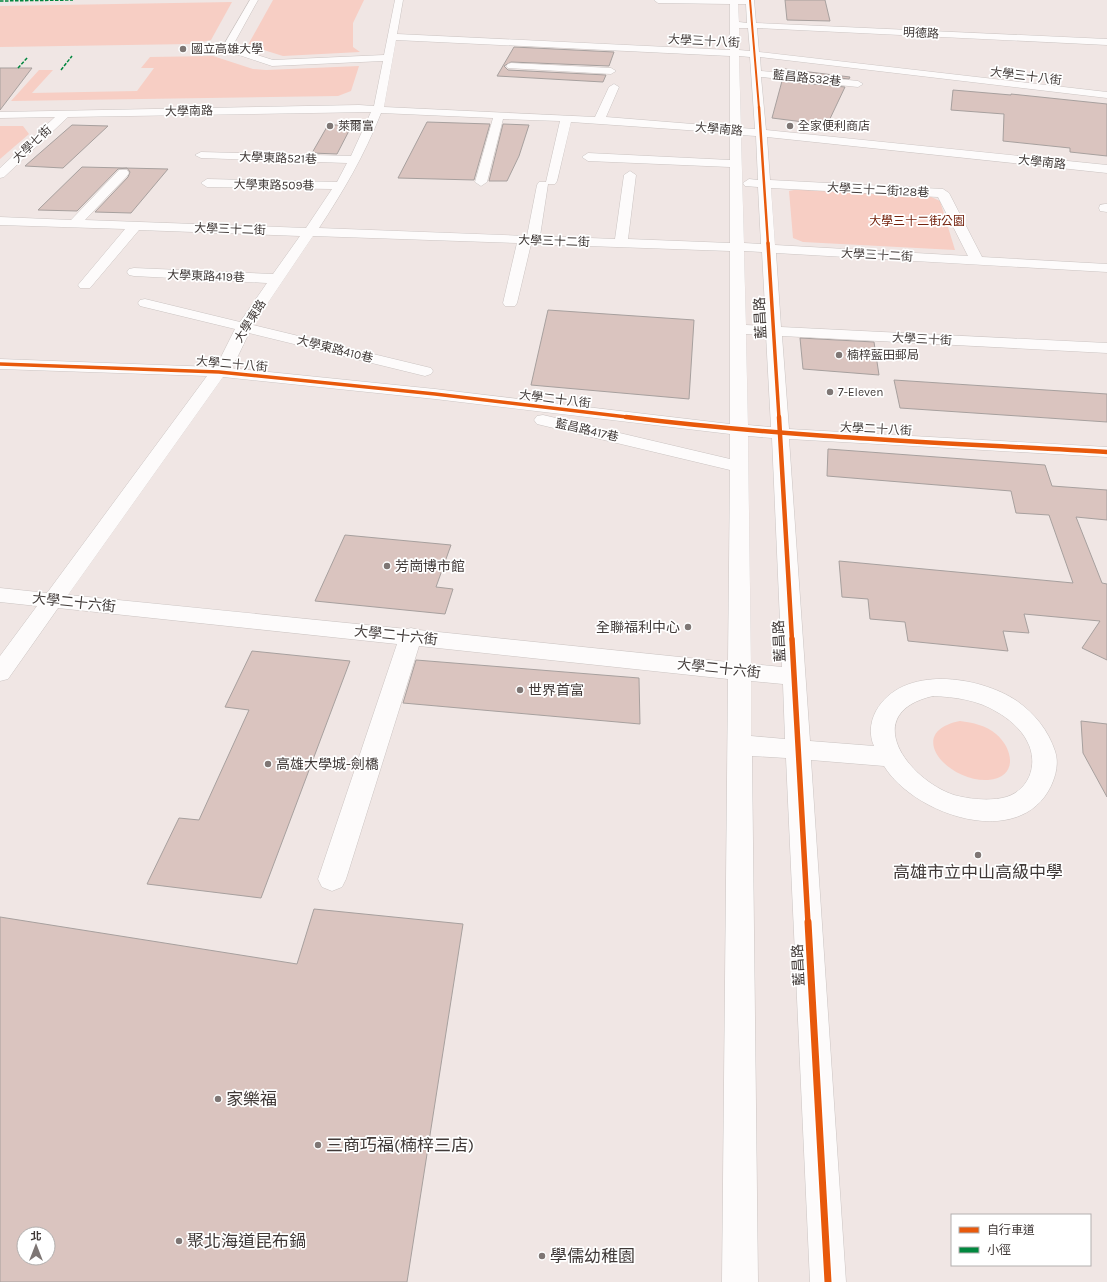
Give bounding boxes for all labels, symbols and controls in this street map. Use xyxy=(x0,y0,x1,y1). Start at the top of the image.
street label: 明德路 xyxy=(903,25,939,41)
street label: 大學三十八街 xyxy=(668,32,740,50)
place label: 國立高雄大學 xyxy=(191,42,263,56)
marker: 國立高雄大學 xyxy=(178,44,188,54)
street label: 大學三十八街 xyxy=(989,65,1063,87)
street label: 藍昌路532巷 xyxy=(772,67,842,89)
street label: 大學南路 xyxy=(165,104,213,118)
place label: 萊爾富 xyxy=(338,119,374,133)
place label: 全家便利商店 xyxy=(798,119,870,133)
street label: 大學南路 xyxy=(694,120,744,138)
marker: 萊爾富 xyxy=(325,121,335,131)
marker: 全家便利商店 xyxy=(785,121,795,131)
street label: 大學七街 xyxy=(10,123,54,165)
street label: 大學東路521巷 xyxy=(239,150,317,166)
street label: 大學南路 xyxy=(1017,153,1067,171)
street label: 大學東路509巷 xyxy=(233,177,315,193)
street label: 大學三十二街128巷 xyxy=(827,180,929,200)
park label: 大學三十二街公園 xyxy=(869,214,965,228)
street label: 大學三十二街 xyxy=(194,221,266,237)
street label: 大學三十二街 xyxy=(518,233,590,249)
street label: 大學三十二街 xyxy=(841,246,913,264)
street label: 大學東路419巷 xyxy=(167,268,245,284)
street label: 大學東路 xyxy=(231,297,269,345)
street label: 藍昌路 xyxy=(751,297,770,339)
street label: 大學三十街 xyxy=(892,330,952,348)
street label: 大學東路410巷 xyxy=(296,333,374,365)
place label: 楠梓藍田郵局 xyxy=(847,348,919,362)
marker: 楠梓藍田郵局 xyxy=(834,350,844,360)
street label: 大學二十八街 xyxy=(196,354,268,374)
place label: 7-Eleven xyxy=(838,385,884,399)
marker: 7-Eleven xyxy=(825,387,835,397)
street label: 大學二十八街 xyxy=(518,388,592,410)
street label: 藍昌路417巷 xyxy=(554,416,620,444)
street label: 大學二十八街 xyxy=(840,420,912,438)
place label: 芳崗博市館 xyxy=(395,558,465,575)
marker: 芳崗博市館 xyxy=(382,561,392,571)
street label: 大學二十六街 xyxy=(31,590,117,615)
place label: 全聯福利中心 xyxy=(596,619,680,636)
street label: 藍昌路 xyxy=(770,620,789,662)
marker: 全聯福利中心 xyxy=(683,622,693,632)
street label: 大學二十六街 xyxy=(353,623,439,648)
street label: 大學二十六街 xyxy=(676,656,762,681)
place label: 世界首富 xyxy=(528,682,584,699)
marker: 世界首富 xyxy=(515,685,525,695)
place label: 高雄大學城-劍橋 xyxy=(276,756,379,773)
marker: 高雄大學城-劍橋 xyxy=(263,759,273,769)
marker: 高雄市立中山高級中學 xyxy=(973,850,983,860)
place label: 高雄市立中山高級中學 xyxy=(893,862,1063,882)
street label: 藍昌路 xyxy=(789,944,808,986)
place label: 家樂福 xyxy=(226,1089,277,1109)
marker: 家樂福 xyxy=(213,1094,223,1104)
place label: 三商巧福(楠梓三店) xyxy=(326,1135,474,1155)
marker: 三商巧福(楠梓三店) xyxy=(313,1140,323,1150)
legend xyxy=(951,1214,1091,1266)
text: 自行車道 xyxy=(987,1223,1035,1237)
north arrow xyxy=(16,1226,56,1266)
text: 北 xyxy=(31,1230,42,1243)
place label: 聚北海道昆布鍋 xyxy=(187,1231,306,1251)
marker: 聚北海道昆布鍋 xyxy=(174,1236,184,1246)
text: 小徑 xyxy=(987,1243,1011,1257)
place label: 學儒幼稚園 xyxy=(550,1246,635,1266)
marker: 學儒幼稚園 xyxy=(537,1251,547,1261)

